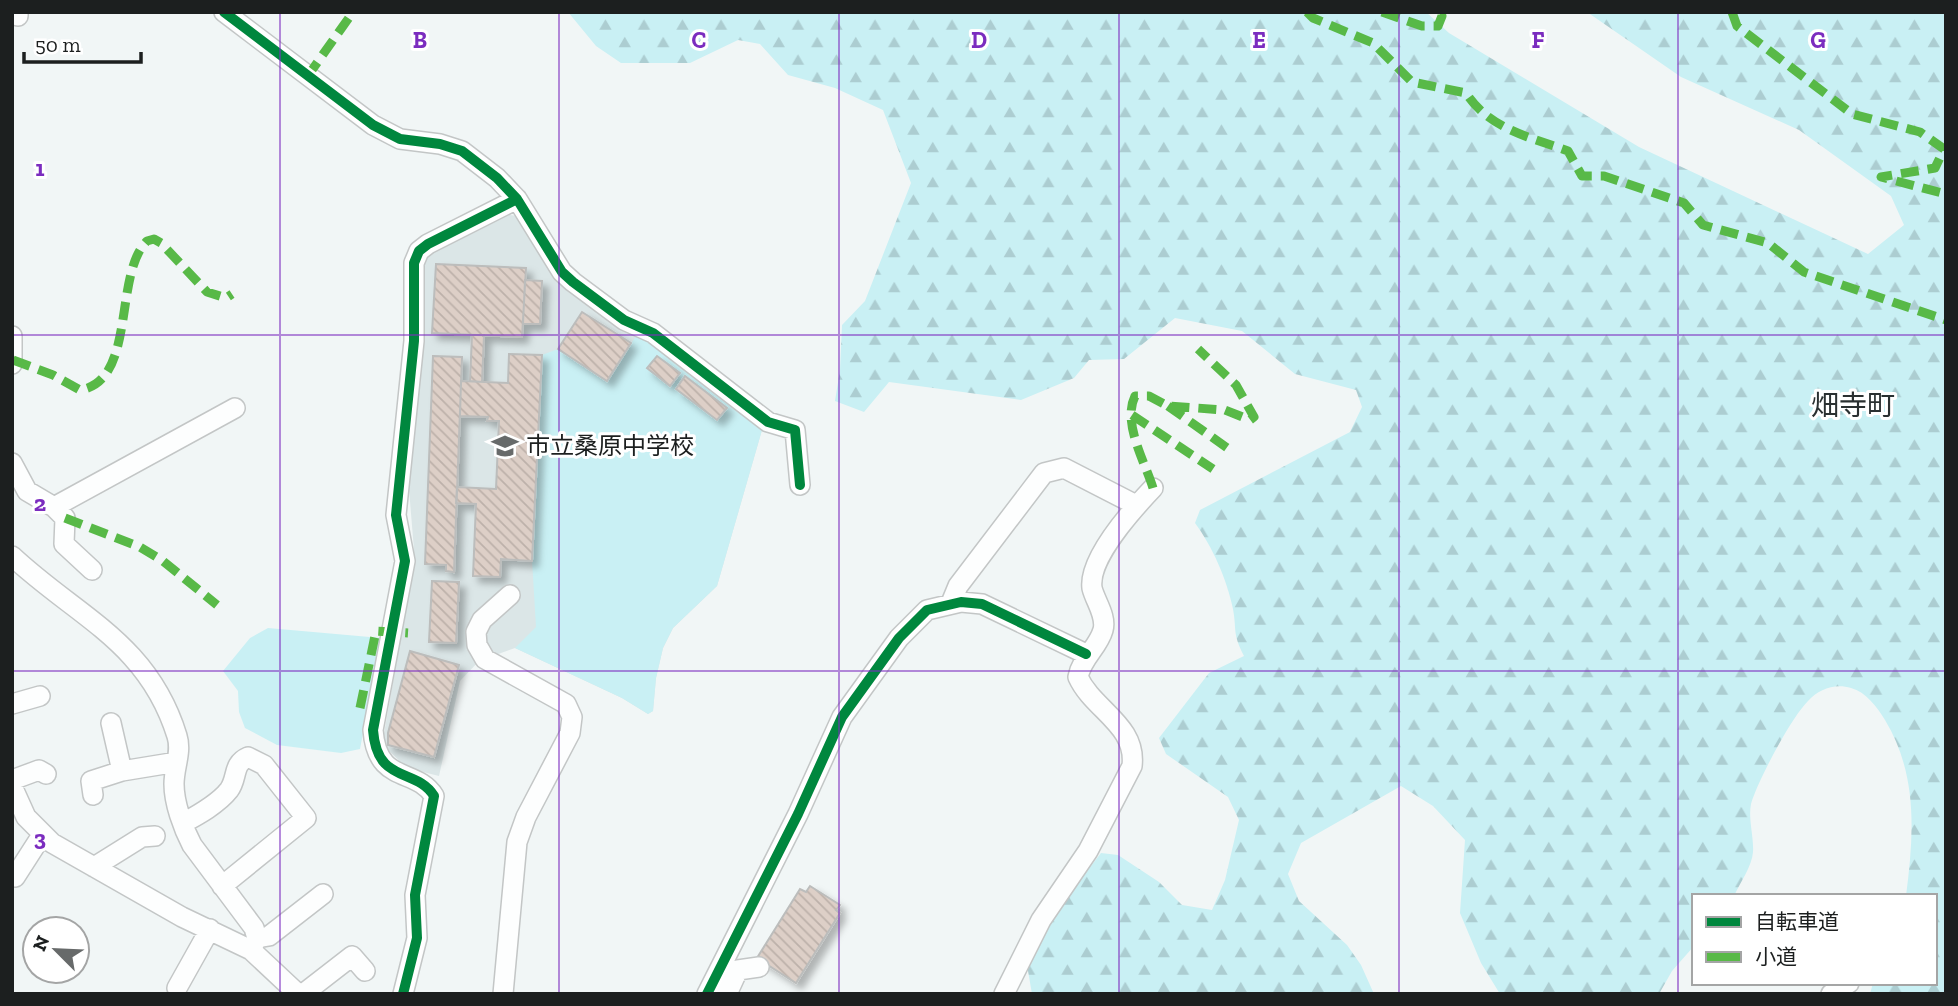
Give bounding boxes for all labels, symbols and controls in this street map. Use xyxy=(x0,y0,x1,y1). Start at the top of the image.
scale bar xyxy=(24,21,142,65)
text: B xyxy=(413,26,427,54)
text: C xyxy=(692,26,706,54)
text: D xyxy=(971,26,987,54)
text: E xyxy=(1252,26,1266,54)
text: F xyxy=(1531,26,1545,54)
text: G xyxy=(1810,26,1826,54)
text: 50 m xyxy=(35,32,81,57)
text: 1 xyxy=(35,154,45,182)
district label: 畑寺町 xyxy=(1811,389,1895,422)
school or university icon: 市立桑原中学校 xyxy=(490,431,520,461)
place label: 市立桑原中学校 xyxy=(526,431,694,460)
text: 2 xyxy=(34,489,46,517)
text: 3 xyxy=(34,824,46,852)
legend xyxy=(1692,894,1937,985)
text: 自転車道 xyxy=(1755,909,1839,934)
north arrow xyxy=(21,915,91,985)
text: N xyxy=(27,932,54,955)
text: 小道 xyxy=(1755,944,1797,969)

